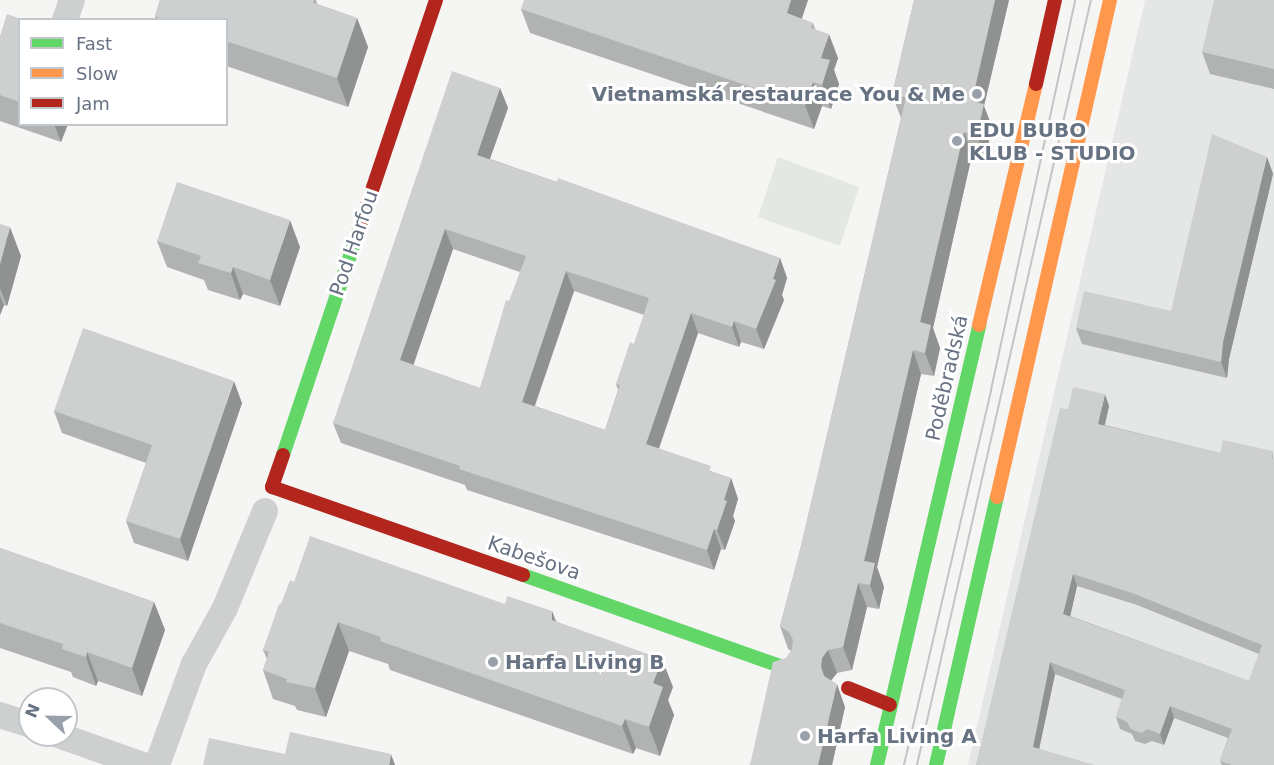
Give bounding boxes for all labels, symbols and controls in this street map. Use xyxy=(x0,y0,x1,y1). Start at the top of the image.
legend xyxy=(18,18,228,126)
text: Fast xyxy=(76,33,112,54)
text: Slow xyxy=(76,63,118,84)
place label: Vietnamská restaurace You & Me xyxy=(592,82,965,106)
marker: Vietnamská restaurace You & Me xyxy=(970,87,984,101)
text: Jam xyxy=(76,93,110,114)
place label: EDU BUBO KLUB - STUDIO xyxy=(969,118,1136,165)
marker: EDU BUBO KLUB - STUDIO xyxy=(950,134,964,148)
street label: Pod Harfou xyxy=(325,187,383,299)
street label: Poděbradská xyxy=(921,313,973,443)
street label: Kabešova xyxy=(484,531,584,585)
place label: Harfa Living B xyxy=(505,650,665,674)
marker: Harfa Living B xyxy=(486,655,500,669)
north arrow xyxy=(18,687,78,747)
text: N xyxy=(21,701,44,721)
place label: Harfa Living A xyxy=(817,724,977,748)
marker: Harfa Living A xyxy=(798,729,812,743)

